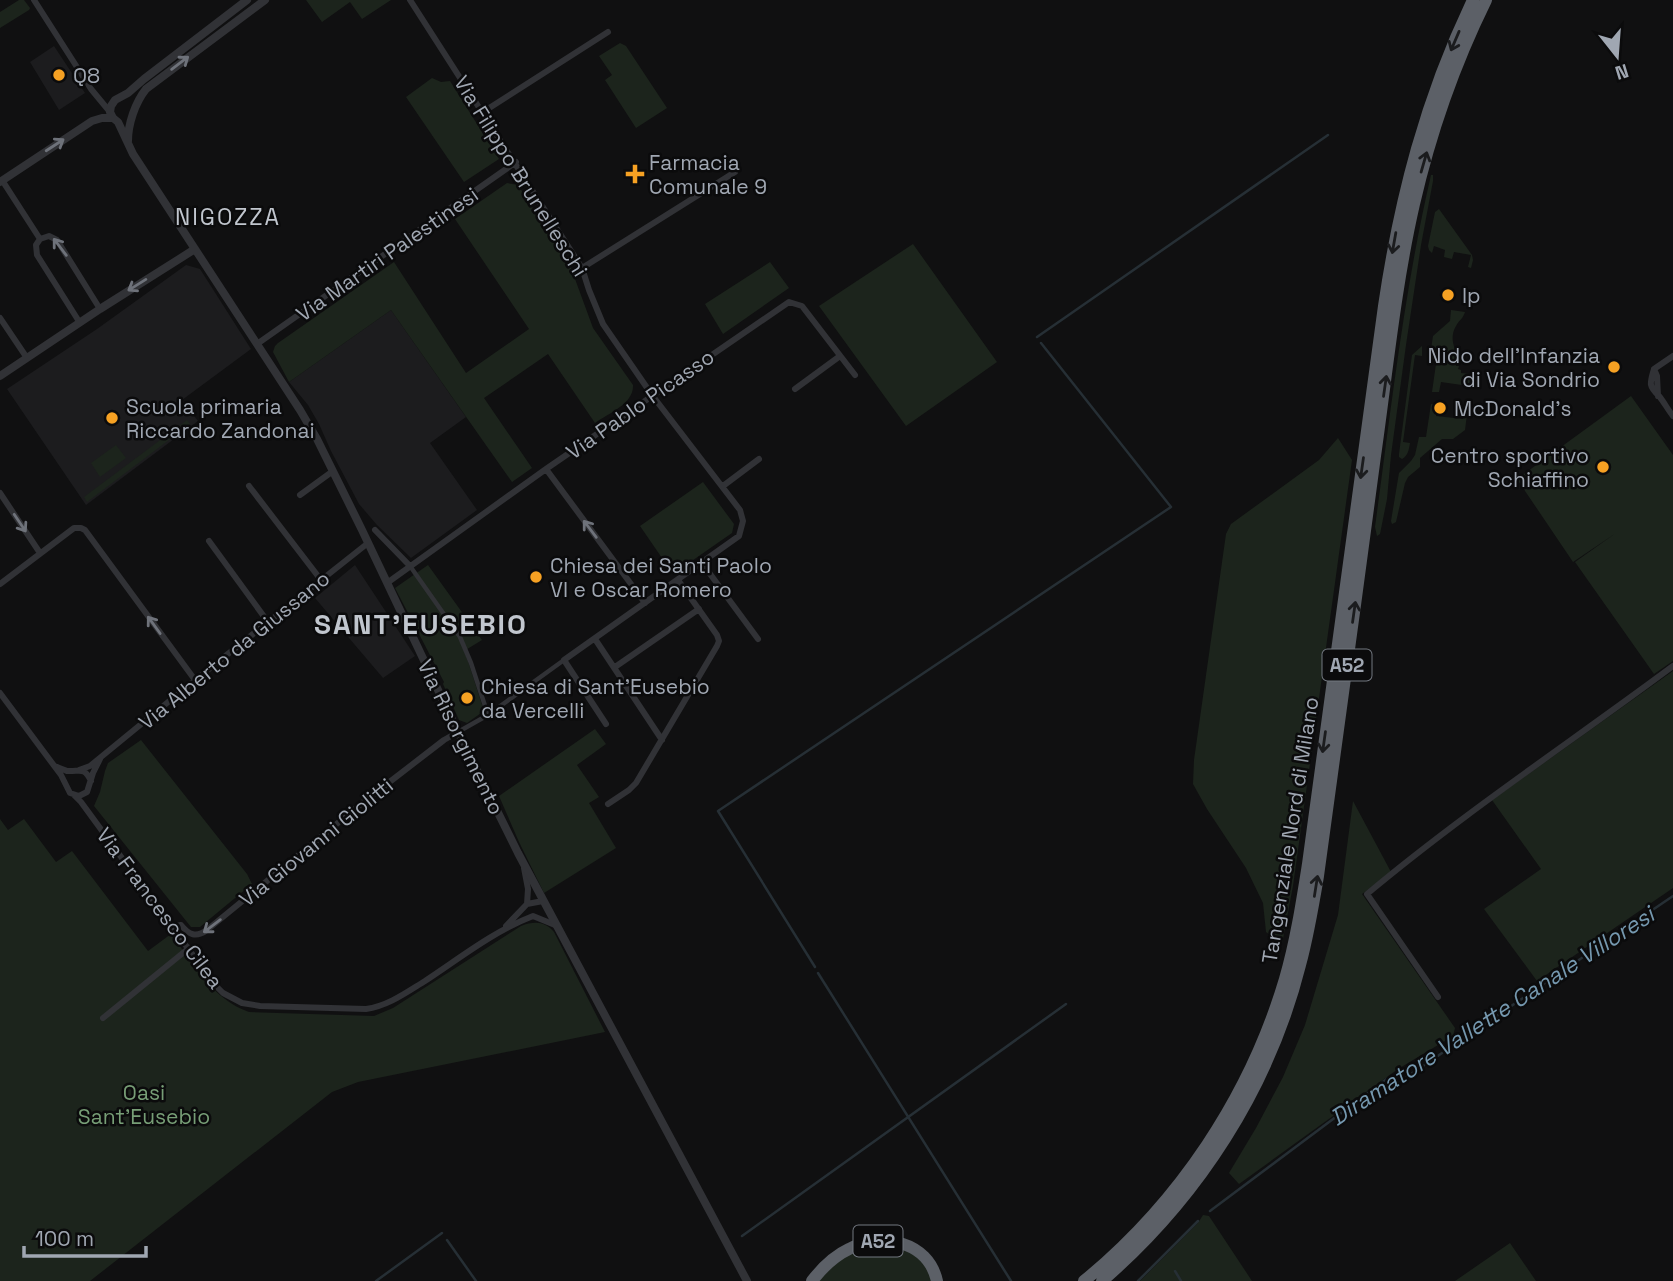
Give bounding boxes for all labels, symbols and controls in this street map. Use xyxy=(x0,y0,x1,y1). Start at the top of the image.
north arrow xyxy=(1582,21,1652,91)
one-way arrow xyxy=(1447,30,1460,51)
one-way arrow xyxy=(171,56,190,71)
text: N xyxy=(1612,58,1632,86)
place label: Q8 xyxy=(73,62,100,89)
marker: Q8 xyxy=(51,67,67,83)
street label: Via Filippo Brunelleschi xyxy=(448,70,594,282)
one-way arrow xyxy=(45,138,64,153)
place label: Farmacia Comunale 9 xyxy=(649,149,767,200)
one-way arrow xyxy=(1419,152,1432,174)
marker: Farmacia Comunale 9 xyxy=(627,166,643,182)
street label: Via Martiri Palestinesi xyxy=(291,181,483,327)
district label: NIGOZZA xyxy=(175,202,281,232)
one-way arrow xyxy=(1387,231,1400,254)
one-way arrow xyxy=(52,238,67,256)
one-way arrow xyxy=(128,278,147,293)
place label: Ip xyxy=(1462,282,1481,309)
marker: Ip xyxy=(1440,287,1456,303)
place label: Nido dell'Infanzia di Via Sondrio xyxy=(1428,342,1600,393)
street label: Via Pablo Picasso xyxy=(561,343,719,465)
marker: Nido dell'Infanzia di Via Sondrio xyxy=(1606,359,1622,375)
one-way arrow xyxy=(1379,375,1392,398)
place label: Scuola primaria Riccardo Zandonai xyxy=(126,393,315,444)
place label: McDonald's xyxy=(1454,395,1572,422)
marker: McDonald's xyxy=(1432,400,1448,416)
marker: Scuola primaria Riccardo Zandonai xyxy=(104,410,120,426)
place label: Centro sportivo Schiaffino xyxy=(1431,442,1589,493)
one-way arrow xyxy=(1355,456,1368,479)
marker: Centro sportivo Schiaffino xyxy=(1595,459,1611,475)
one-way arrow xyxy=(13,513,27,532)
one-way arrow xyxy=(582,520,597,539)
place label: Chiesa dei Santi Paolo VI e Oscar Romero xyxy=(550,552,772,603)
street label: Via Alberto da Giussano xyxy=(133,565,335,735)
marker: Chiesa dei Santi Paolo VI e Oscar Romero xyxy=(528,569,544,585)
one-way arrow xyxy=(1348,601,1361,624)
district label: SANT'EUSEBIO xyxy=(314,606,528,642)
one-way arrow xyxy=(147,616,162,635)
road number: A52 xyxy=(1322,650,1372,680)
street label: Via Risorgimento xyxy=(412,655,510,819)
place label: Chiesa di Sant'Eusebio da Vercelli xyxy=(481,673,710,724)
marker: Chiesa di Sant'Eusebio da Vercelli xyxy=(459,690,475,706)
street label: Tangenziale Nord di Milano xyxy=(1256,695,1324,965)
one-way arrow xyxy=(1318,730,1331,753)
street label: Via Giovanni Giolitti xyxy=(234,772,398,912)
street label: Via Francesco Cilea xyxy=(91,822,229,994)
one-way arrow xyxy=(1310,875,1323,897)
water label: Diramatore Vallette Canale Villoresi xyxy=(1324,898,1662,1132)
one-way arrow xyxy=(203,919,222,934)
park label: Oasi Sant'Eusebio xyxy=(78,1079,210,1130)
scale bar xyxy=(24,1214,147,1258)
text: 100 m xyxy=(35,1225,94,1252)
road number: A52 xyxy=(854,1226,903,1256)

